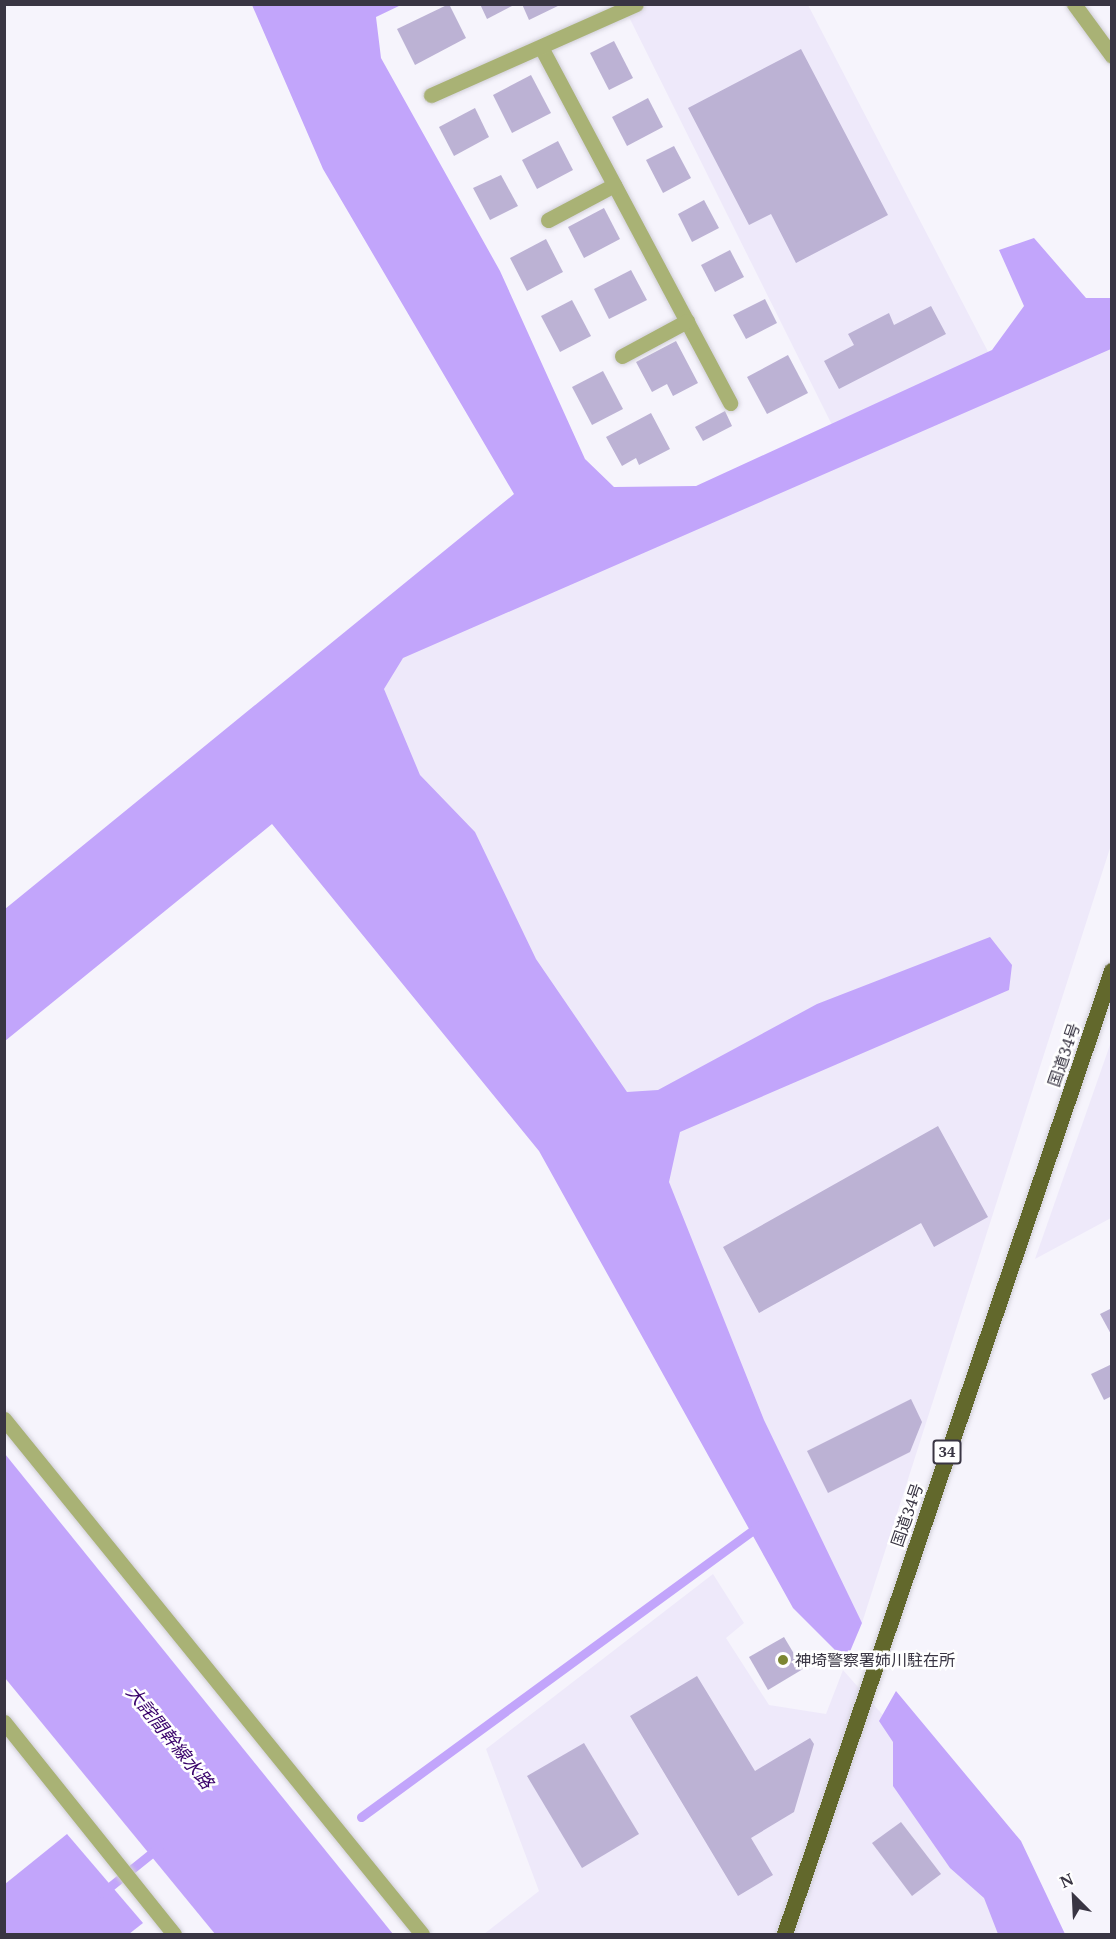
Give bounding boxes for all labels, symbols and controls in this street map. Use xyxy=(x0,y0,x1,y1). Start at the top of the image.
street label: 国道34号 xyxy=(1044,1021,1084,1089)
road number: 34 xyxy=(932,1440,962,1464)
street label: 国道34号 xyxy=(887,1481,927,1549)
place label: 神埼警察署姉川駐在所 xyxy=(795,1650,955,1670)
marker: 神埼警察署姉川駐在所 xyxy=(776,1653,790,1667)
water label: 大詫間幹線水路 xyxy=(122,1681,218,1793)
north arrow xyxy=(1044,1867,1104,1927)
text: N xyxy=(1056,1868,1077,1893)

